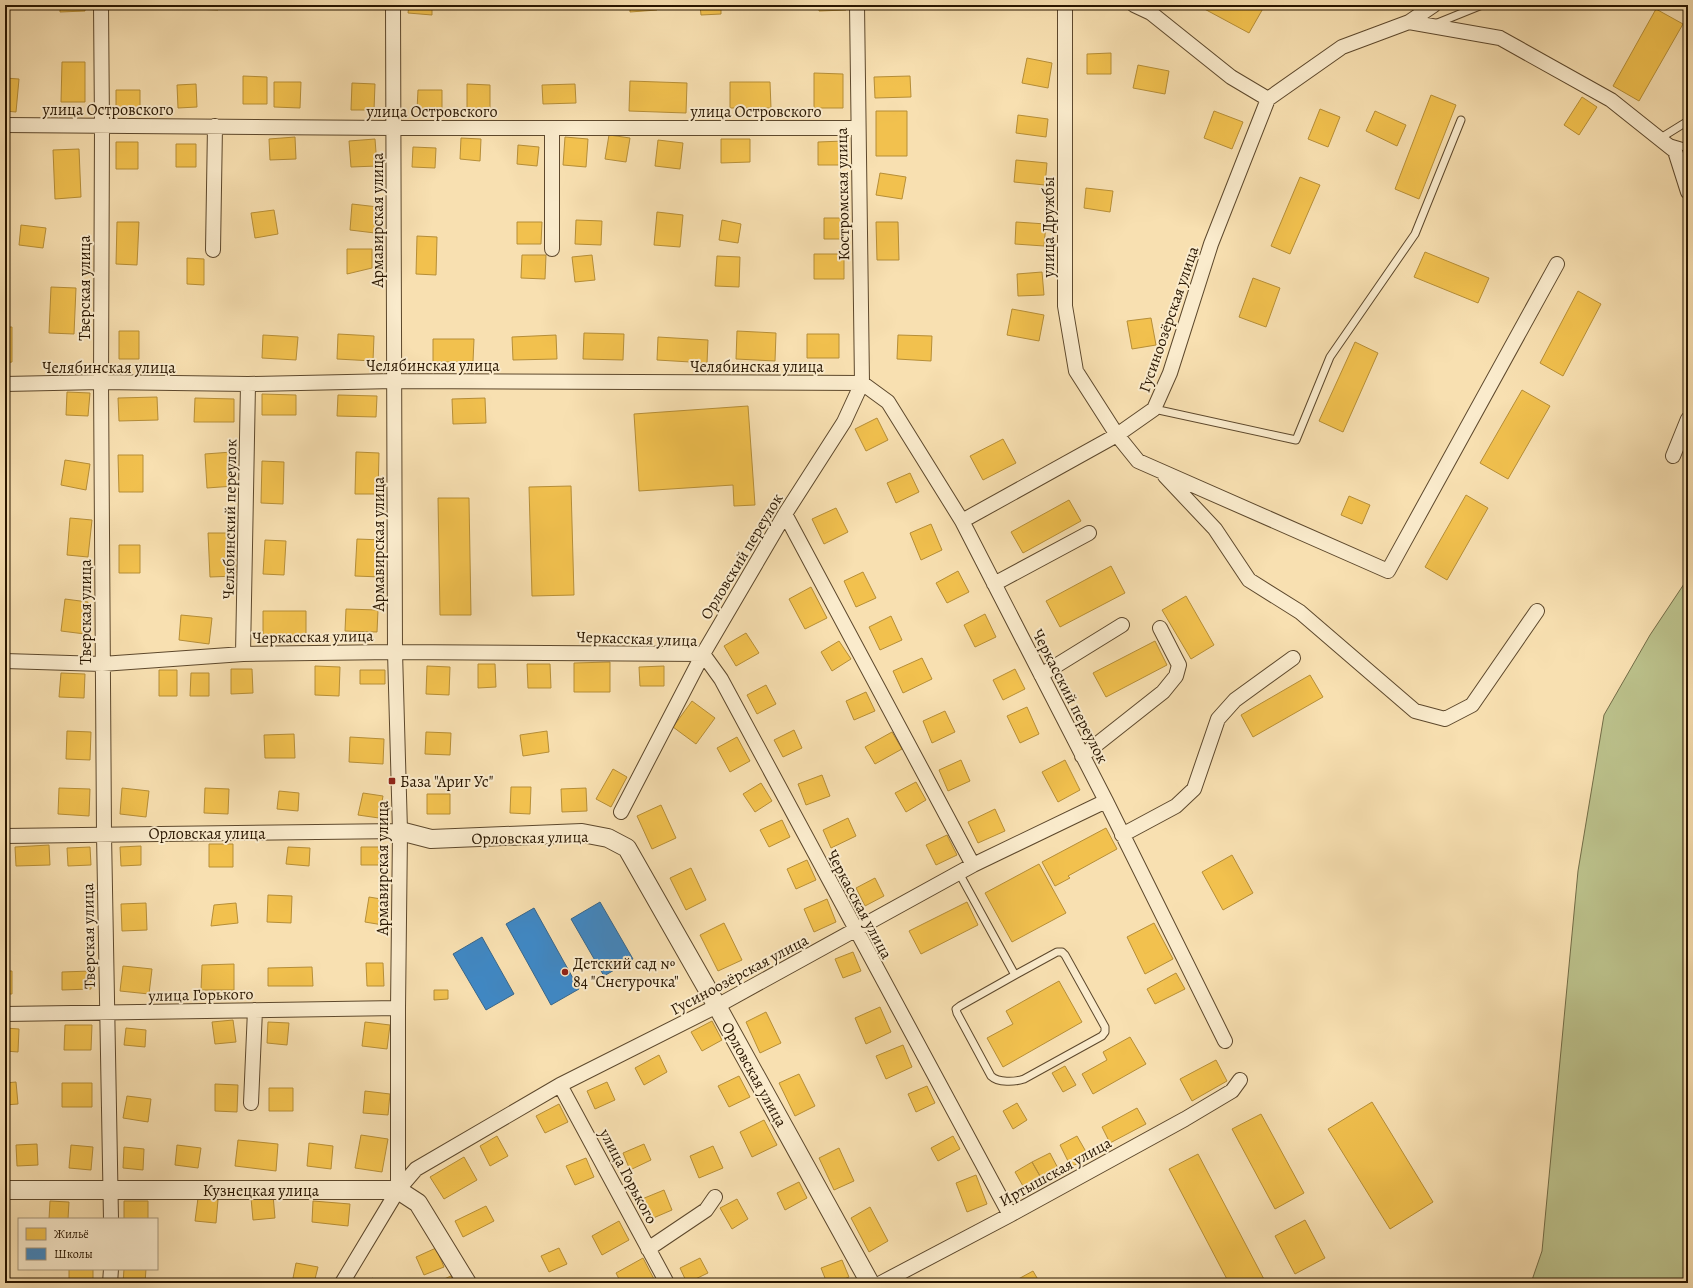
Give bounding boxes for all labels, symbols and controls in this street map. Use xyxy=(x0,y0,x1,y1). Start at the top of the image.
street label: улица Островского xyxy=(41,99,174,121)
street label: улица Островского xyxy=(365,101,498,123)
street label: улица Островского xyxy=(689,101,822,123)
street label: Костромская улица xyxy=(831,127,855,261)
street label: Армавирская улица xyxy=(367,152,389,288)
street label: улица Дружбы xyxy=(1038,177,1060,278)
street label: Тверская улица xyxy=(74,235,96,341)
street label: Гусиноозёрская улица xyxy=(1134,243,1205,395)
street label: Челябинская улица xyxy=(366,355,500,377)
street label: Челябинская улица xyxy=(690,356,824,378)
street label: Челябинская улица xyxy=(42,357,176,379)
street label: Челябинский переулок xyxy=(218,439,242,599)
street label: Армавирская улица xyxy=(368,476,390,612)
street label: Орловский переулок xyxy=(695,489,788,624)
street label: Тверская улица xyxy=(75,559,97,665)
street label: Черкасская улица xyxy=(252,625,374,649)
street label: Черкасская улица xyxy=(576,626,698,652)
street label: Черкасский переулок xyxy=(1027,626,1113,767)
place label: База "Ариг Ус" xyxy=(400,771,494,793)
marker: База "Ариг Ус" xyxy=(387,776,397,786)
street label: Армавирская улица xyxy=(372,800,394,936)
street label: Орловская улица xyxy=(148,823,266,845)
street label: Орловская улица xyxy=(471,826,589,850)
street label: Черкасская улица xyxy=(821,846,898,964)
street label: Тверская улица xyxy=(77,882,101,989)
street label: Гусиноозёрская улица xyxy=(667,929,813,1021)
place label: Детский сад № 84 "Снегурочка" xyxy=(573,953,679,993)
marker: Детский сад № 84 "Снегурочка" xyxy=(560,967,570,977)
street label: улица Горького xyxy=(147,983,254,1007)
street label: Орловская улица xyxy=(716,1018,792,1132)
street label: улица Горького xyxy=(593,1124,663,1228)
street label: Иртышская улица xyxy=(995,1132,1116,1212)
street label: Кузнецкая улица xyxy=(203,1180,320,1202)
legend xyxy=(18,1218,158,1270)
text: Жильё xyxy=(54,1226,89,1242)
text: Школы xyxy=(54,1246,93,1262)

